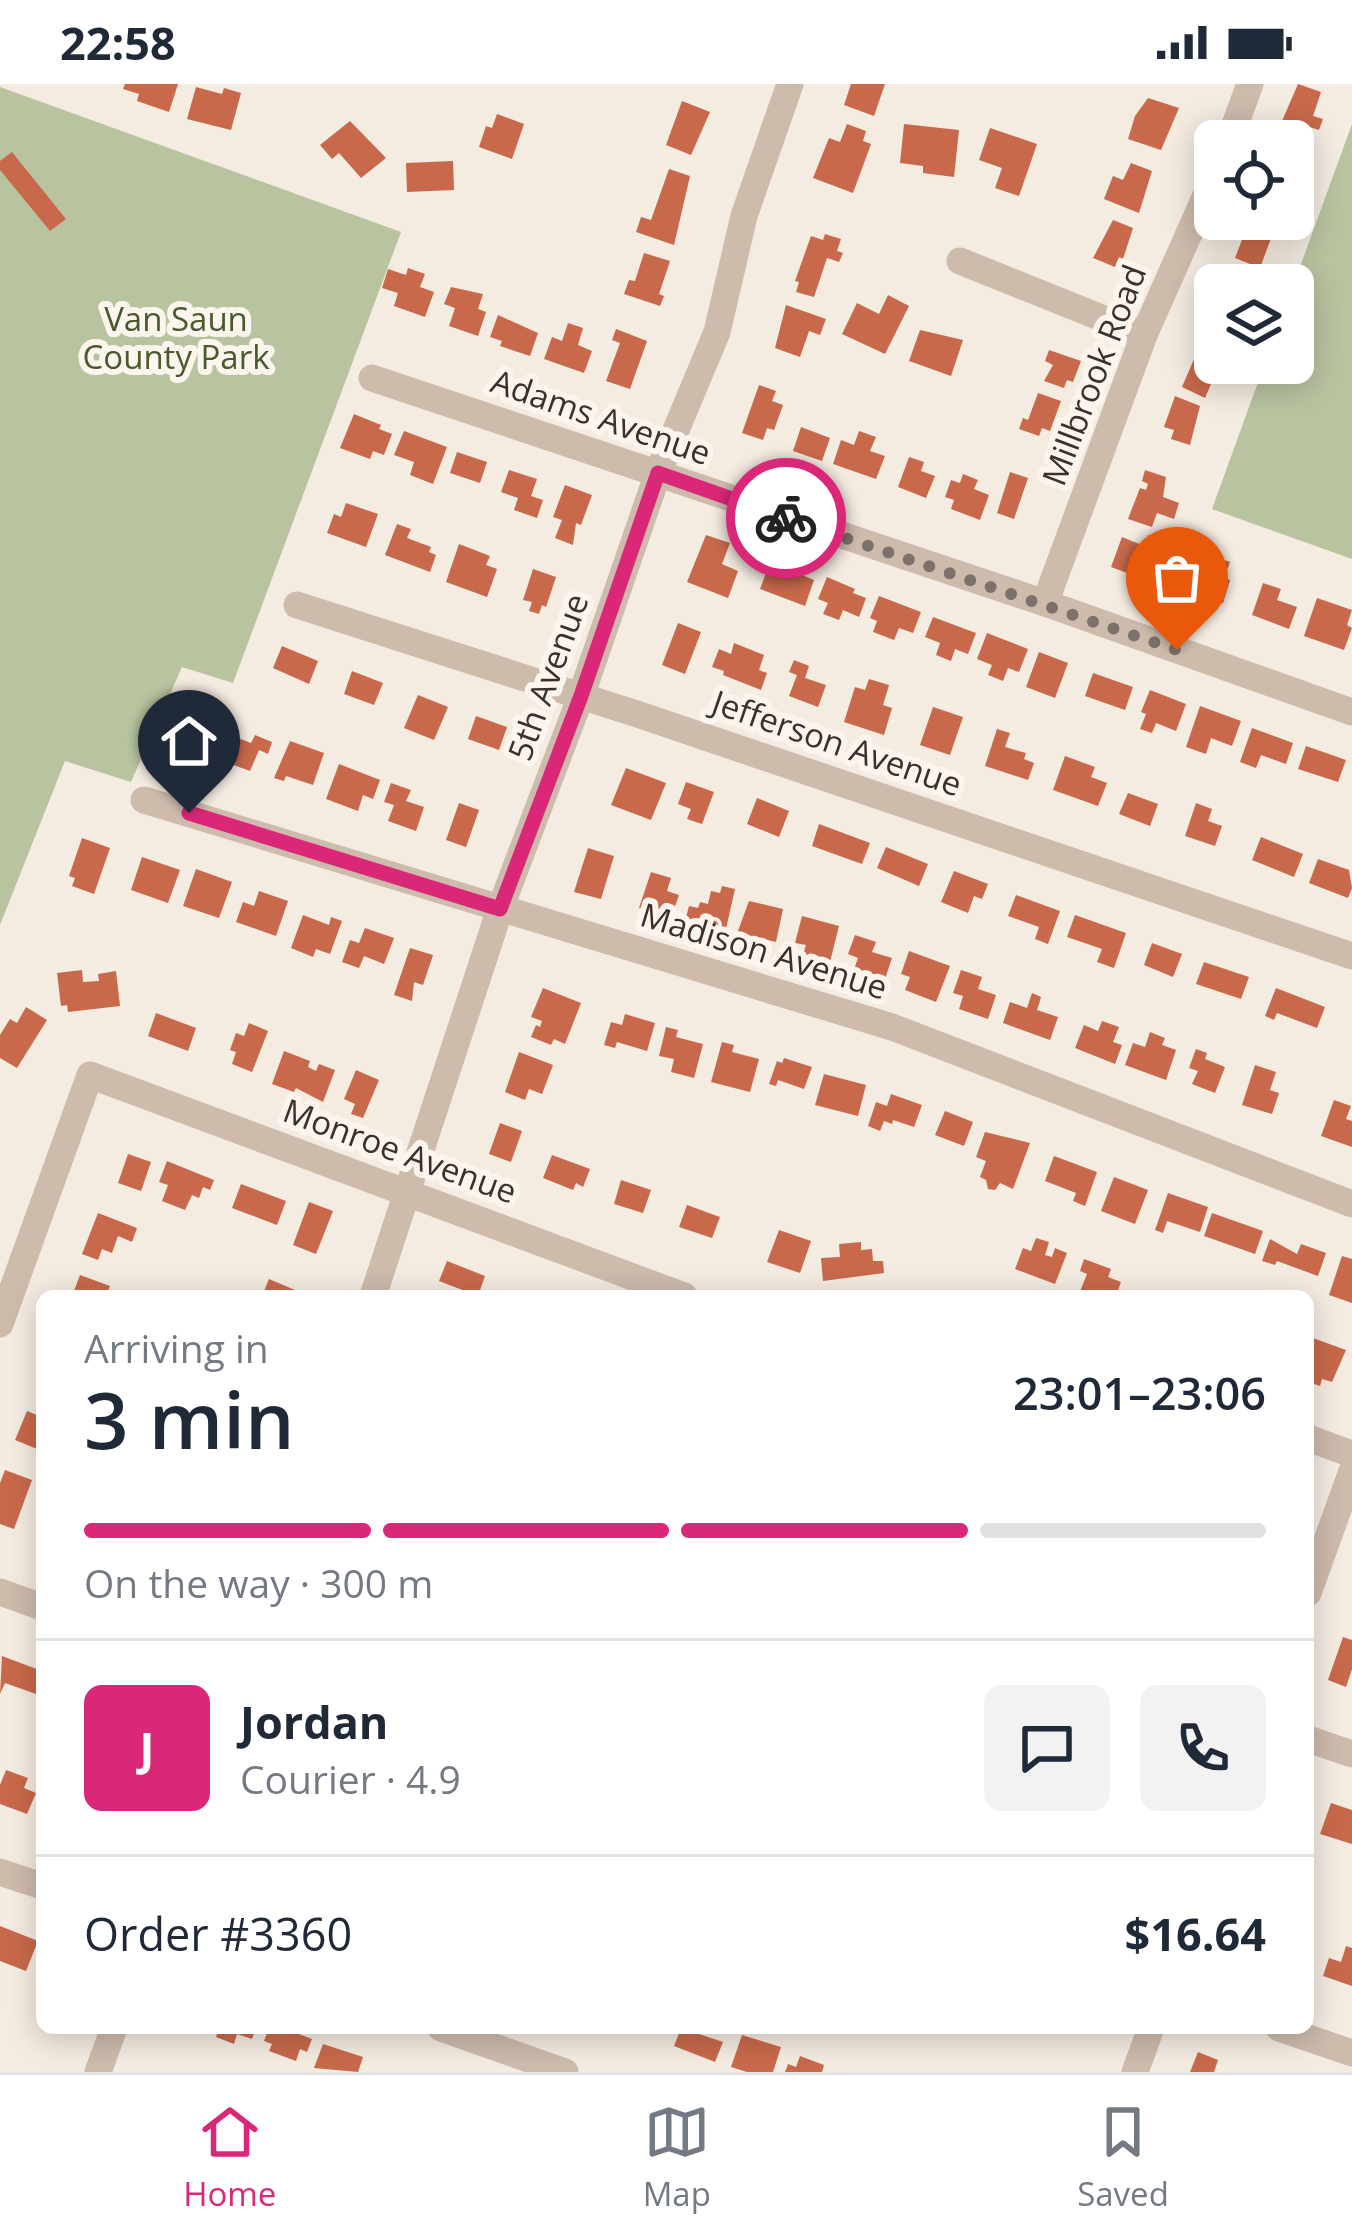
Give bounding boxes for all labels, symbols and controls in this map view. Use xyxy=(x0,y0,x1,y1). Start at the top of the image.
text: 22:58 xyxy=(60,12,176,73)
map controls xyxy=(1194,120,1314,384)
button: locate xyxy=(1194,120,1314,240)
street label: Millbrook Road xyxy=(1031,258,1156,492)
button: layers xyxy=(1194,264,1314,384)
park label: Van Saun County Park xyxy=(83,296,270,379)
street label: Adams Avenue xyxy=(486,358,717,475)
courier xyxy=(726,458,846,578)
icon: bike xyxy=(753,485,819,551)
pin xyxy=(1126,527,1228,650)
icon: bag xyxy=(1144,545,1210,611)
street label: 5th Avenue xyxy=(497,587,598,766)
street label: Jefferson Avenue xyxy=(704,678,968,806)
pin xyxy=(138,690,240,813)
icon: home xyxy=(156,708,222,774)
street label: Madison Avenue xyxy=(635,892,893,1009)
street label: Monroe Avenue xyxy=(277,1087,523,1214)
text: Arriving in xyxy=(84,1321,269,1374)
text: 23:01–23:06 xyxy=(1013,1362,1266,1423)
text: 3 min xyxy=(84,1366,295,1472)
text: On the way · 300 m xyxy=(84,1556,433,1609)
button: chat xyxy=(984,1685,1110,1811)
button: phone xyxy=(1140,1685,1266,1811)
text: Jordan xyxy=(240,1691,388,1752)
text: J xyxy=(140,1717,154,1778)
text: Courier · 4.9 xyxy=(240,1752,461,1805)
text: Order #3360 xyxy=(84,1903,352,1964)
text: $16.64 xyxy=(1125,1903,1266,1964)
tab: Home xyxy=(183,2099,276,2216)
tab: Map xyxy=(643,2099,711,2216)
tab: Saved xyxy=(1077,2099,1169,2216)

